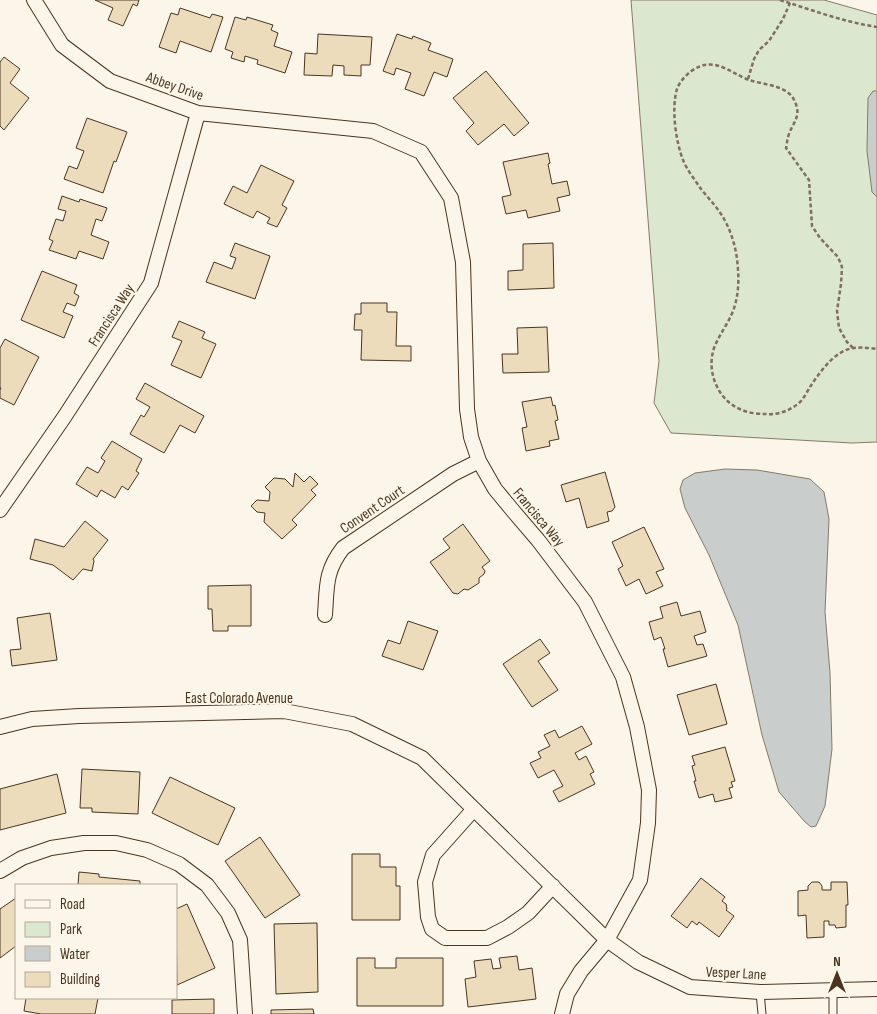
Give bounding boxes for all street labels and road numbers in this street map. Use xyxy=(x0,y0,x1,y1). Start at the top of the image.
street label: Abbey Drive xyxy=(143,68,206,105)
street label: Francisca Way xyxy=(84,280,139,350)
street label: Convent Court xyxy=(336,481,408,538)
street label: Francisca Way xyxy=(509,484,569,551)
street label: East Colorado Avenue xyxy=(185,689,293,708)
street label: Vesper Lane xyxy=(705,962,767,985)

